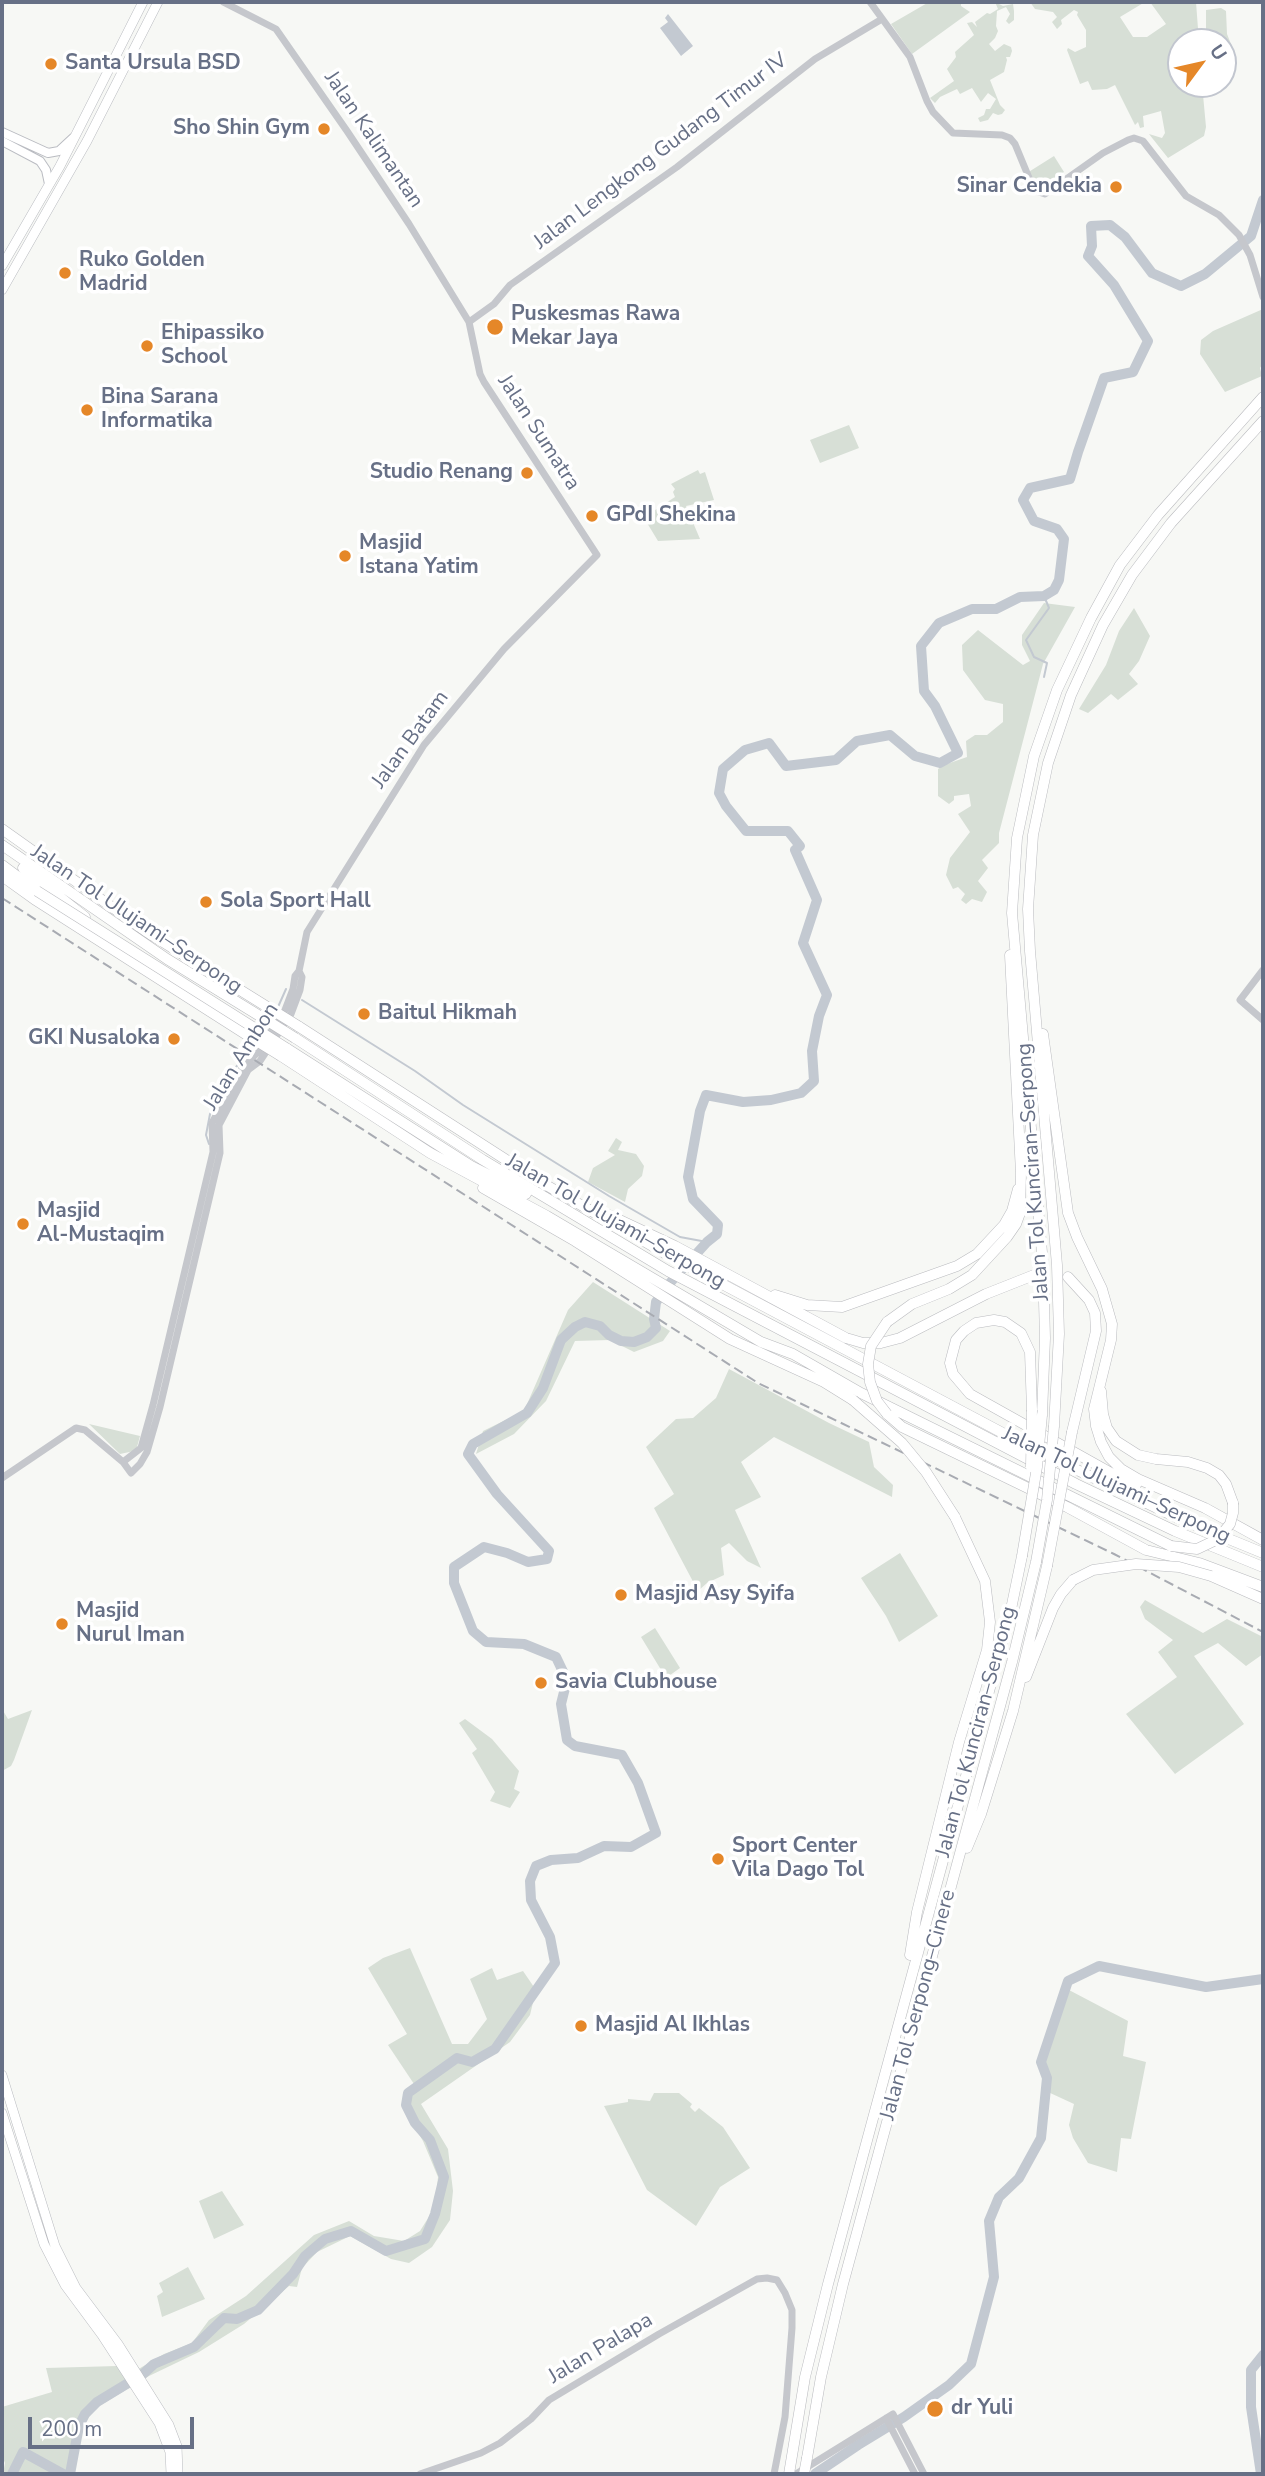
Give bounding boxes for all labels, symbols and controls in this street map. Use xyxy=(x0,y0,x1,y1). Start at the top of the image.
north arrow xyxy=(1167,28,1237,98)
text: U xyxy=(1203,40,1233,66)
street label: Jalan Lengkong Gudang Timur IV xyxy=(529,48,793,256)
place label: Santa Ursula BSD xyxy=(65,51,241,77)
marker: Santa Ursula BSD xyxy=(43,56,59,72)
street label: Jalan Kalimantan xyxy=(318,67,428,213)
place label: Sho Shin Gym xyxy=(173,116,310,142)
marker: Sho Shin Gym xyxy=(316,121,332,137)
place label: Sinar Cendekia xyxy=(956,174,1102,200)
marker: Sinar Cendekia xyxy=(1108,179,1124,195)
place label: Ruko Golden Madrid xyxy=(79,248,205,298)
marker: Ruko Golden Madrid xyxy=(57,265,73,281)
place label: Puskesmas Rawa Mekar Jaya xyxy=(511,302,680,352)
marker: Puskesmas Rawa Mekar Jaya xyxy=(485,317,505,337)
place label: Ehipassiko School xyxy=(161,321,264,371)
marker: Ehipassiko School xyxy=(139,338,155,354)
street label: Jalan Sumatra xyxy=(491,371,585,495)
place label: Bina Sarana Informatika xyxy=(101,385,218,435)
marker: Bina Sarana Informatika xyxy=(79,402,95,418)
place label: Studio Renang xyxy=(370,460,513,486)
marker: Studio Renang xyxy=(519,465,535,481)
place label: GPdI Shekina xyxy=(606,503,736,529)
marker: GPdI Shekina xyxy=(584,508,600,524)
place label: Masjid Istana Yatim xyxy=(359,531,479,581)
marker: Masjid Istana Yatim xyxy=(337,548,353,564)
street label: Jalan Batam xyxy=(367,686,455,794)
street label: Jalan Tol Ulujami–Serpong xyxy=(26,840,246,1000)
place label: Sola Sport Hall xyxy=(220,889,371,915)
marker: Sola Sport Hall xyxy=(198,894,214,910)
street label: Jalan Ambon xyxy=(199,999,285,1115)
place label: Baitul Hikmah xyxy=(378,1001,517,1027)
marker: Baitul Hikmah xyxy=(356,1006,372,1022)
place label: GKI Nusaloka xyxy=(28,1026,160,1052)
marker: GKI Nusaloka xyxy=(166,1031,182,1047)
street label: Jalan Tol Kunciran–Serpong xyxy=(1012,1042,1056,1302)
street label: Jalan Tol Ulujami–Serpong xyxy=(501,1149,729,1295)
place label: Masjid Al-Mustaqim xyxy=(37,1199,165,1249)
marker: Masjid Al-Mustaqim xyxy=(15,1216,31,1232)
street label: Jalan Tol Ulujami–Serpong xyxy=(998,1422,1234,1550)
place label: Masjid Asy Syifa xyxy=(635,1582,795,1608)
marker: Masjid Asy Syifa xyxy=(613,1587,629,1603)
place label: Masjid Nurul Iman xyxy=(76,1599,185,1649)
street label: Jalan Tol Kunciran–Serpong xyxy=(931,1604,1023,1860)
marker: Masjid Nurul Iman xyxy=(54,1616,70,1632)
place label: Savia Clubhouse xyxy=(555,1670,717,1696)
marker: Savia Clubhouse xyxy=(533,1675,549,1691)
place label: Sport Center Vila Dago Tol xyxy=(732,1834,864,1884)
marker: Sport Center Vila Dago Tol xyxy=(710,1851,726,1867)
street label: Jalan Tol Serpong–Cinere xyxy=(876,1887,962,2123)
place label: Masjid Al Ikhlas xyxy=(595,2013,750,2039)
marker: Masjid Al Ikhlas xyxy=(573,2018,589,2034)
street label: Jalan Palapa xyxy=(544,2308,658,2390)
place label: dr Yuli xyxy=(951,2396,1013,2422)
marker: dr Yuli xyxy=(925,2399,945,2419)
scale bar xyxy=(32,2402,198,2446)
text: 200 m xyxy=(41,2415,102,2443)

